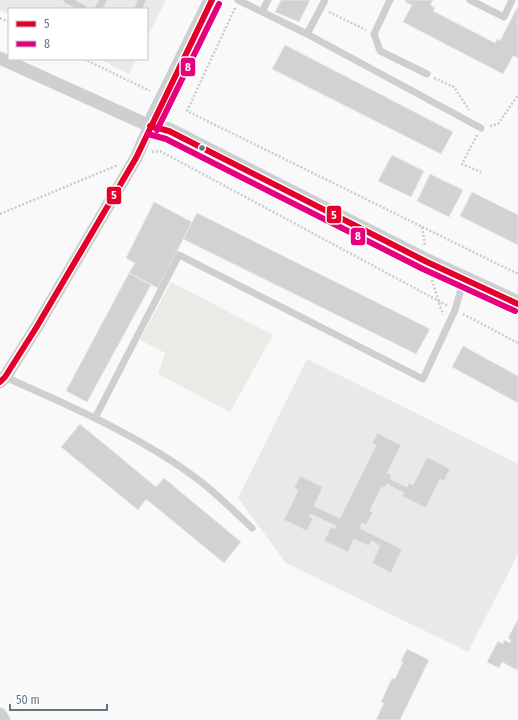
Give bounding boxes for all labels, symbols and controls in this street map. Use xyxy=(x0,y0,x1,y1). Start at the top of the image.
legend xyxy=(8,8,148,60)
text: 5 xyxy=(44,17,50,31)
text: 8 xyxy=(44,37,50,51)
line badge: 8 xyxy=(180,57,196,77)
text: 8 xyxy=(185,61,191,74)
unlabelled marker xyxy=(197,143,207,153)
line badge: 5 xyxy=(106,186,122,205)
text: 5 xyxy=(111,189,117,202)
line badge: 5 xyxy=(326,205,342,224)
text: 5 xyxy=(331,209,337,222)
line badge: 8 xyxy=(350,227,366,246)
text: 8 xyxy=(355,230,361,243)
scale bar xyxy=(10,686,107,712)
text: 50 m xyxy=(16,693,40,707)

